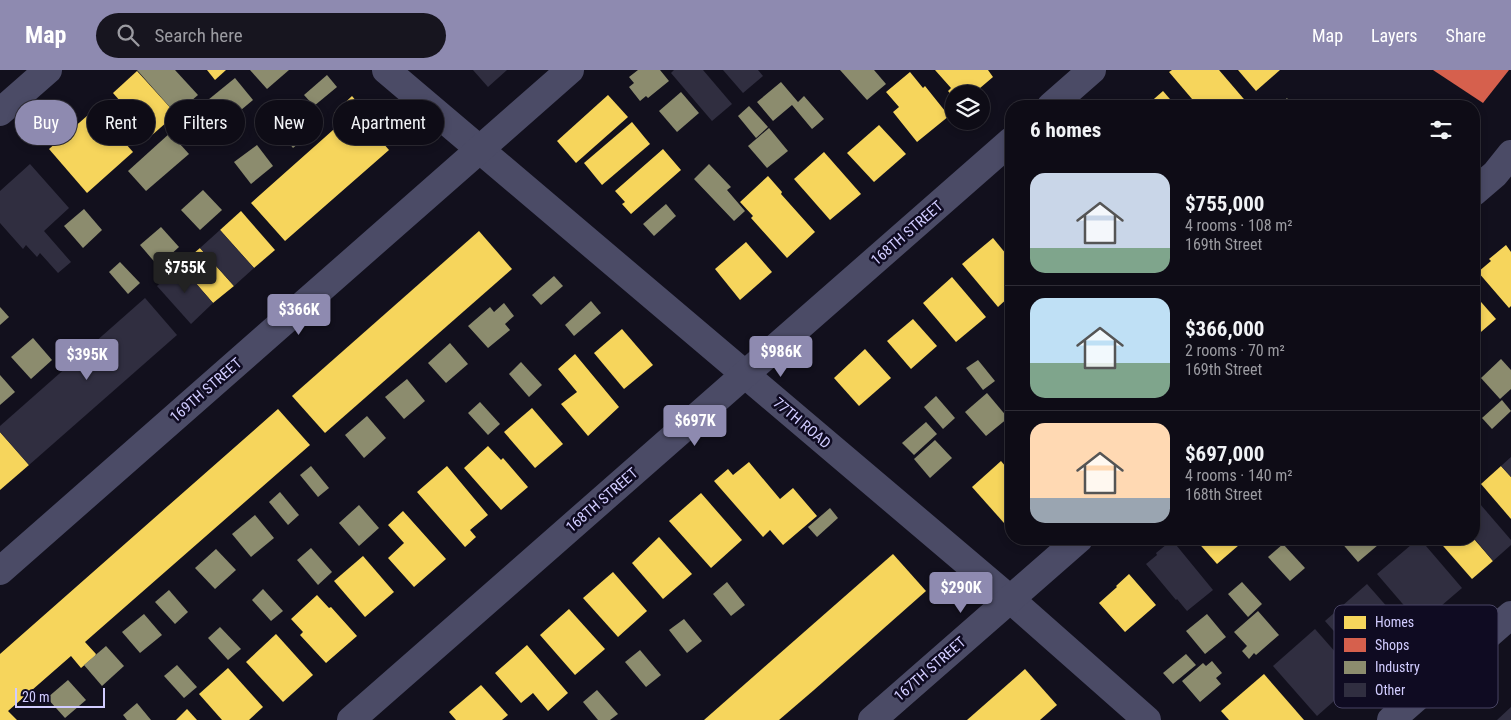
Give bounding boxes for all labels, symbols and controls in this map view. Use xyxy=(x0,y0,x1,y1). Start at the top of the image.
search box xyxy=(96,13,446,58)
text: Map xyxy=(25,21,66,49)
icon: search xyxy=(114,21,142,49)
text: Search here xyxy=(154,24,243,47)
text: Map xyxy=(1312,25,1343,46)
text: Layers xyxy=(1371,25,1418,46)
text: Share xyxy=(1446,25,1486,46)
map controls xyxy=(945,85,990,130)
button: layers xyxy=(945,85,990,130)
chip: Buy xyxy=(15,100,77,145)
chip: Rent xyxy=(87,100,155,145)
chip: Filters xyxy=(165,100,245,145)
chip: New xyxy=(255,100,323,145)
chip: Apartment xyxy=(333,100,444,145)
icon: filters xyxy=(1427,116,1455,144)
text: 6 homes xyxy=(1030,118,1101,142)
text: $755,000 xyxy=(1185,192,1264,216)
icon: home xyxy=(1070,193,1130,253)
street label: 168TH STREET xyxy=(867,197,947,269)
text: 4 rooms · 108 m² xyxy=(1185,216,1293,235)
text: 169th Street xyxy=(1185,235,1262,254)
pin: $755K xyxy=(150,252,220,294)
text: $755K xyxy=(164,258,206,277)
pin: $366K xyxy=(264,294,334,336)
text: $366K xyxy=(278,300,320,319)
text: $366,000 xyxy=(1185,317,1264,341)
icon: home xyxy=(1070,318,1130,378)
pin: $986K xyxy=(746,336,816,378)
pin: $395K xyxy=(52,338,122,381)
text: 2 rooms · 70 m² xyxy=(1185,341,1285,360)
text: $986K xyxy=(760,342,802,361)
text: $395K xyxy=(66,345,108,364)
street label: 169TH STREET xyxy=(166,354,246,426)
text: 169th Street xyxy=(1185,360,1262,379)
street label: 77TH ROAD xyxy=(770,394,834,452)
pin: $697K xyxy=(660,404,730,447)
text: $697K xyxy=(674,411,716,430)
text: $697,000 xyxy=(1185,442,1264,466)
icon: home xyxy=(1070,443,1130,503)
street label: 168TH STREET xyxy=(562,464,642,536)
text: 4 rooms · 140 m² xyxy=(1185,466,1293,485)
text: 168th Street xyxy=(1185,485,1262,504)
pin: $290K xyxy=(926,572,996,614)
text: $290K xyxy=(940,578,982,597)
legend xyxy=(1334,605,1498,708)
text: Homes xyxy=(1375,614,1414,630)
street label: 167TH STREET xyxy=(890,633,970,705)
text: Shops xyxy=(1375,637,1409,653)
text: Industry xyxy=(1375,659,1420,675)
text: Other xyxy=(1375,682,1405,698)
scale bar xyxy=(15,685,105,708)
text: 20 m xyxy=(22,689,50,705)

